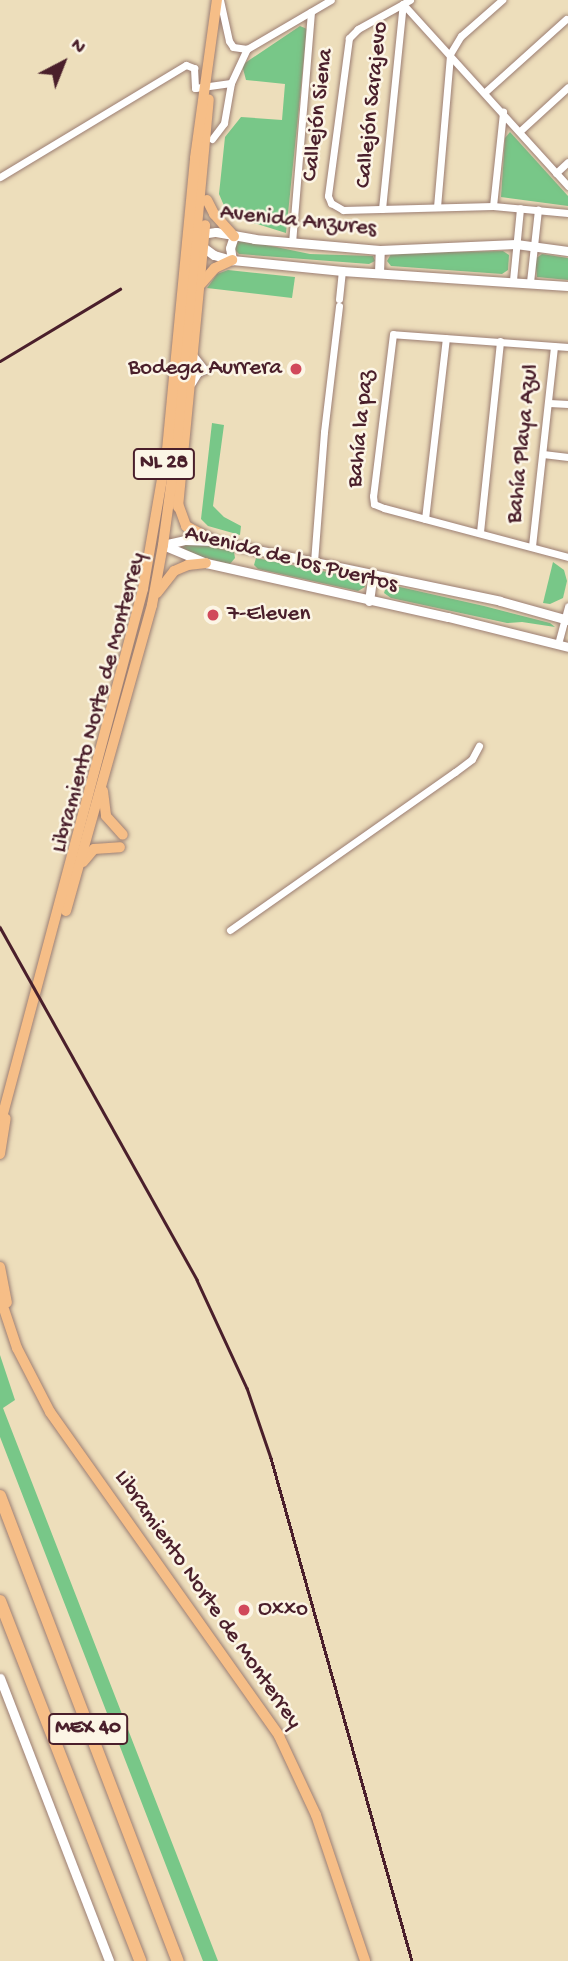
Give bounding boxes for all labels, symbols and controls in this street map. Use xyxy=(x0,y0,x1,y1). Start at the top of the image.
street label: Callejón Sarajevo xyxy=(351,20,395,190)
north arrow xyxy=(28,28,98,98)
text: N xyxy=(65,34,90,60)
street label: Callejón Siena xyxy=(297,47,341,183)
street label: Avenida Anzures xyxy=(218,200,378,244)
place label: Bodega Aurrera xyxy=(128,355,282,383)
marker: Bodega Aurrera xyxy=(288,361,304,377)
street label: Bahía Playa Azul xyxy=(502,363,546,525)
street label: Bahía la paz xyxy=(342,369,382,489)
road number: NL 28 xyxy=(132,447,196,482)
street label: Avenida de los Puertos xyxy=(182,520,400,600)
street label: Libramiento Norte de Monterrey xyxy=(47,550,153,856)
place label: 7-Eleven xyxy=(227,601,310,629)
marker: 7-Eleven xyxy=(205,607,221,623)
street label: Libramiento Norte de Monterrey xyxy=(107,1465,307,1735)
place label: Oxxo xyxy=(258,1596,308,1624)
marker: Oxxo xyxy=(236,1602,252,1618)
road number: MEX 40 xyxy=(48,1712,128,1746)

